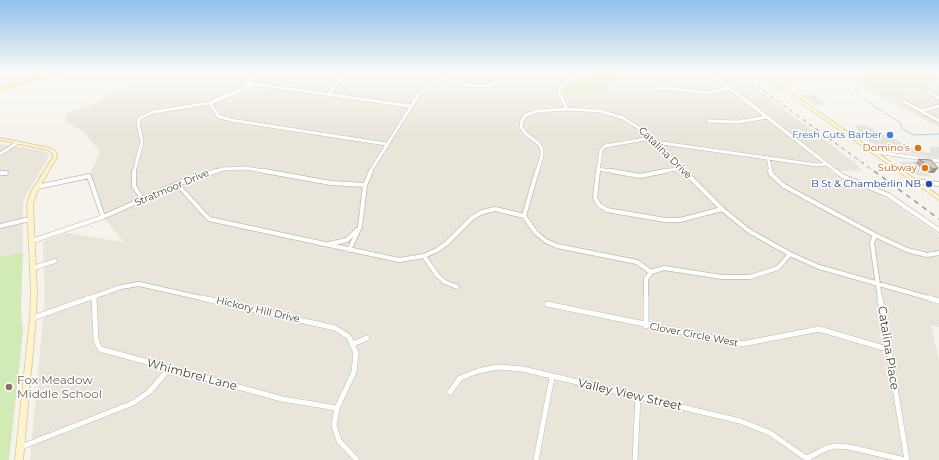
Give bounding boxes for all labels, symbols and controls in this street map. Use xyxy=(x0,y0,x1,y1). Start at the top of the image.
street label: Catalina Drive xyxy=(636,125,694,181)
place label: Fresh Cuts Barber xyxy=(792,129,882,141)
marker: Fresh Cuts Barber xyxy=(885,130,895,140)
place label: Domino's xyxy=(862,142,910,154)
marker: Domino's xyxy=(913,143,923,153)
place label: Subway xyxy=(878,162,917,174)
marker: Subway xyxy=(920,163,930,173)
street label: Stratmoor Drive xyxy=(133,167,211,209)
place label: B St & Chamberlin NB xyxy=(811,178,921,190)
marker: B St & Chamberlin NB xyxy=(924,179,934,189)
street label: Hickory Hill Drive xyxy=(215,295,301,325)
street label: Catalina Place xyxy=(874,305,902,391)
street label: Clover Circle West xyxy=(649,321,739,349)
street label: Whimbrel Lane xyxy=(145,356,239,394)
place label: Fox Meadow Middle School xyxy=(17,373,102,401)
street label: Valley View Street xyxy=(576,376,684,414)
marker: Fox Meadow Middle School xyxy=(4,382,14,392)

